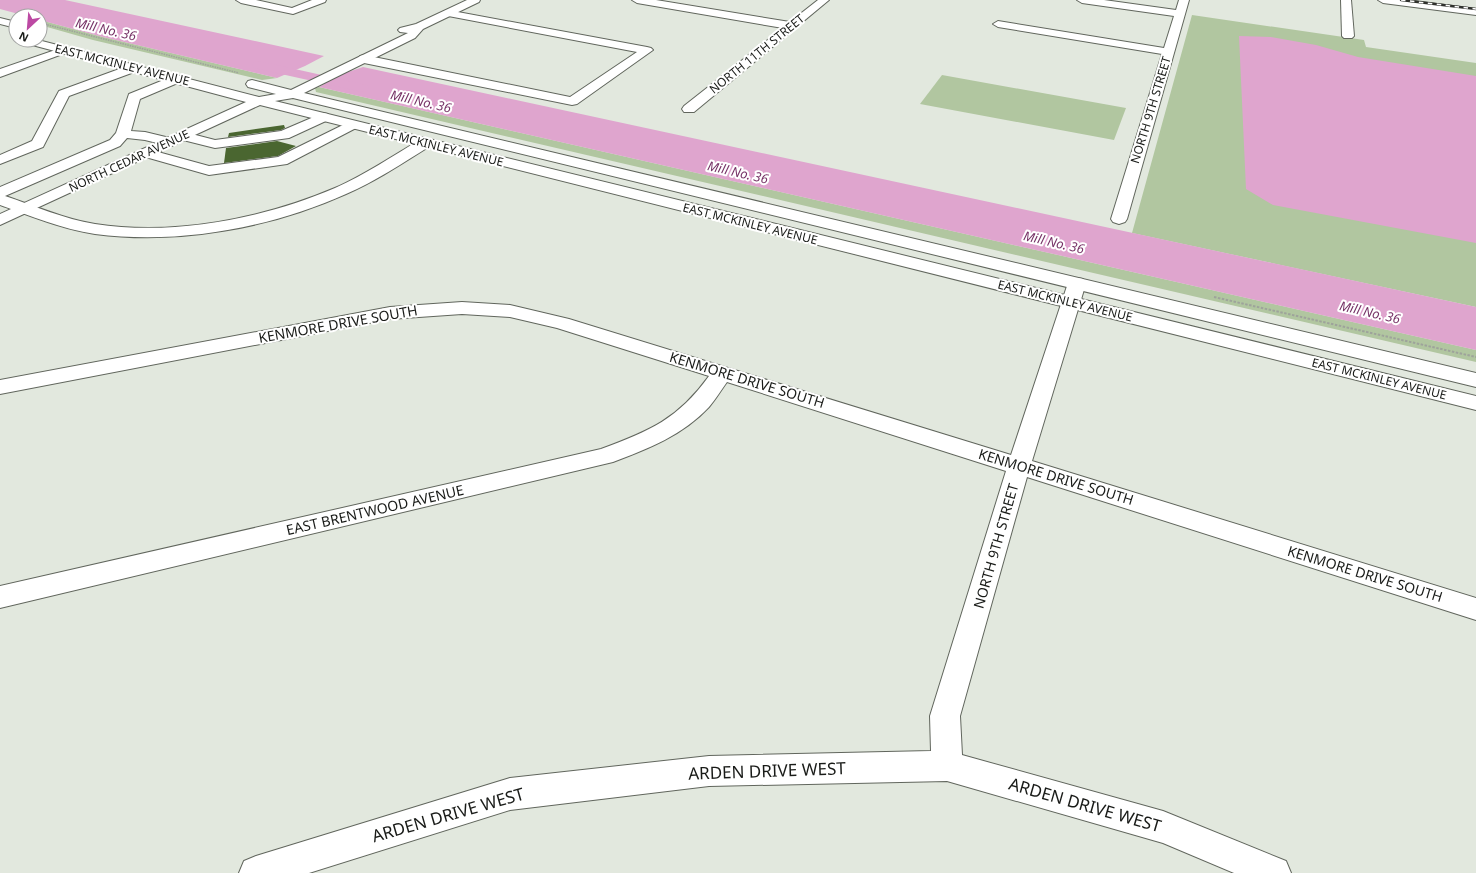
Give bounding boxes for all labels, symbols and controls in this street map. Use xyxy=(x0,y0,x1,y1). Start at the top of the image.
north arrow xyxy=(8,8,48,48)
street label: NORTH 11TH STREET xyxy=(706,10,808,97)
water label: Mill No. 36 xyxy=(74,13,139,45)
text: N xyxy=(16,29,31,46)
street label: EAST MCKINLEY AVENUE xyxy=(53,40,191,89)
street label: NORTH 9TH STREET xyxy=(1126,54,1175,165)
water label: Mill No. 36 xyxy=(389,85,454,117)
street label: EAST MCKINLEY AVENUE xyxy=(367,121,505,170)
street label: NORTH CEDAR AVENUE xyxy=(66,125,192,196)
water label: Mill No. 36 xyxy=(706,156,771,188)
street label: EAST MCKINLEY AVENUE xyxy=(681,199,819,248)
water label: Mill No. 36 xyxy=(1022,226,1087,258)
street label: EAST MCKINLEY AVENUE xyxy=(996,276,1134,325)
water label: Mill No. 36 xyxy=(1338,296,1403,328)
street label: KENMORE DRIVE SOUTH xyxy=(257,300,419,347)
street label: KENMORE DRIVE SOUTH xyxy=(667,347,827,412)
street label: EAST MCKINLEY AVENUE xyxy=(1310,354,1448,403)
street label: KENMORE DRIVE SOUTH xyxy=(976,444,1136,509)
street label: EAST BRENTWOOD AVENUE xyxy=(284,480,466,539)
street label: NORTH 9TH STREET xyxy=(969,481,1023,611)
street label: KENMORE DRIVE SOUTH xyxy=(1285,541,1445,606)
street label: ARDEN DRIVE WEST xyxy=(688,756,847,785)
street label: ARDEN DRIVE WEST xyxy=(1006,772,1165,837)
street label: ARDEN DRIVE WEST xyxy=(369,782,527,847)

